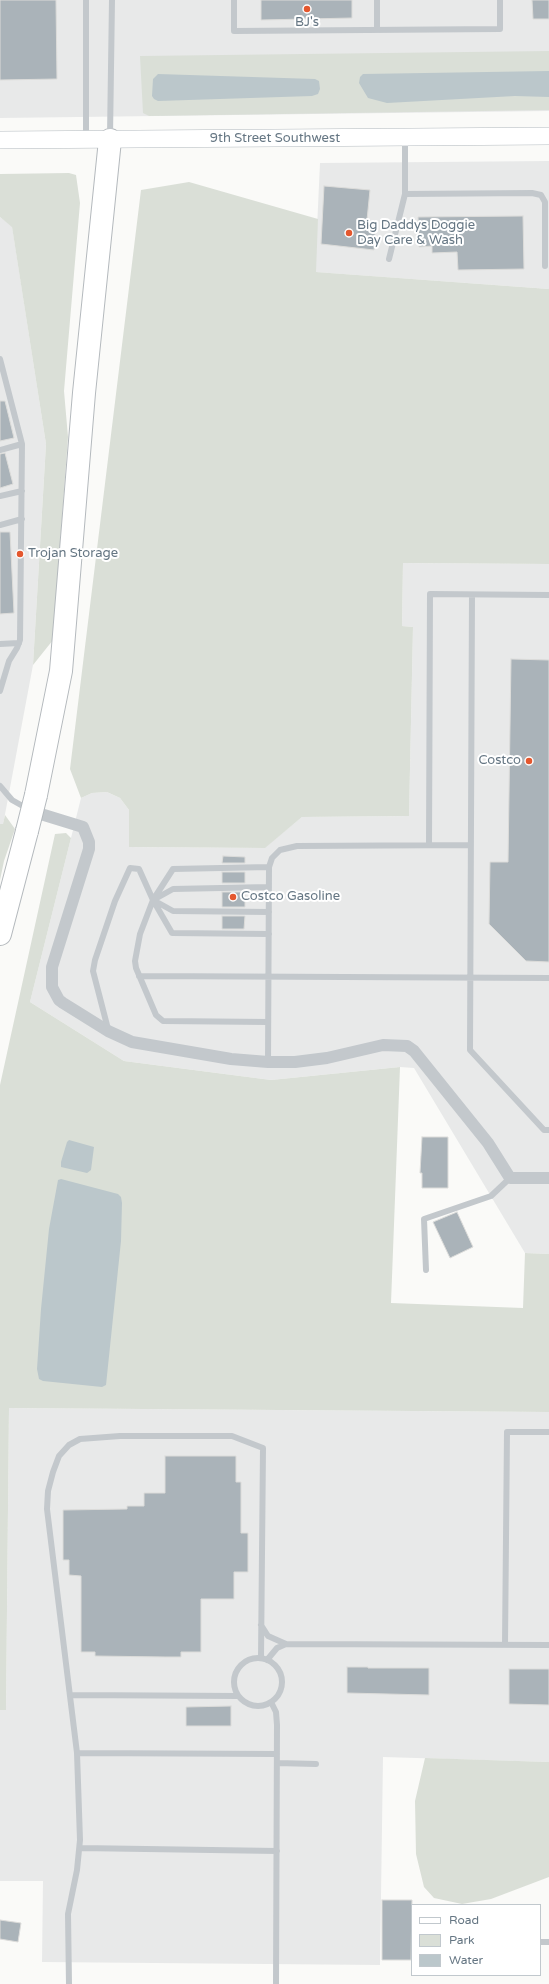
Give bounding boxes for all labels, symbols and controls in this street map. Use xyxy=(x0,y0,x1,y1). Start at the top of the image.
marker: BJ's xyxy=(302,4,312,14)
place label: BJ's xyxy=(295,15,319,31)
street label: 9th Street Southwest xyxy=(210,131,340,147)
place label: Big Daddys Doggie Day Care & Wash xyxy=(357,218,475,249)
marker: Big Daddys Doggie Day Care & Wash xyxy=(344,228,354,238)
place label: Trojan Storage xyxy=(28,546,118,562)
marker: Trojan Storage xyxy=(15,549,25,559)
place label: Costco xyxy=(478,753,521,769)
marker: Costco xyxy=(524,756,534,766)
place label: Costco Gasoline xyxy=(241,889,340,905)
marker: Costco Gasoline xyxy=(228,892,238,902)
legend xyxy=(411,1904,541,1976)
text: Road xyxy=(449,1913,479,1927)
text: Park xyxy=(449,1933,475,1947)
text: Water xyxy=(449,1953,483,1967)

